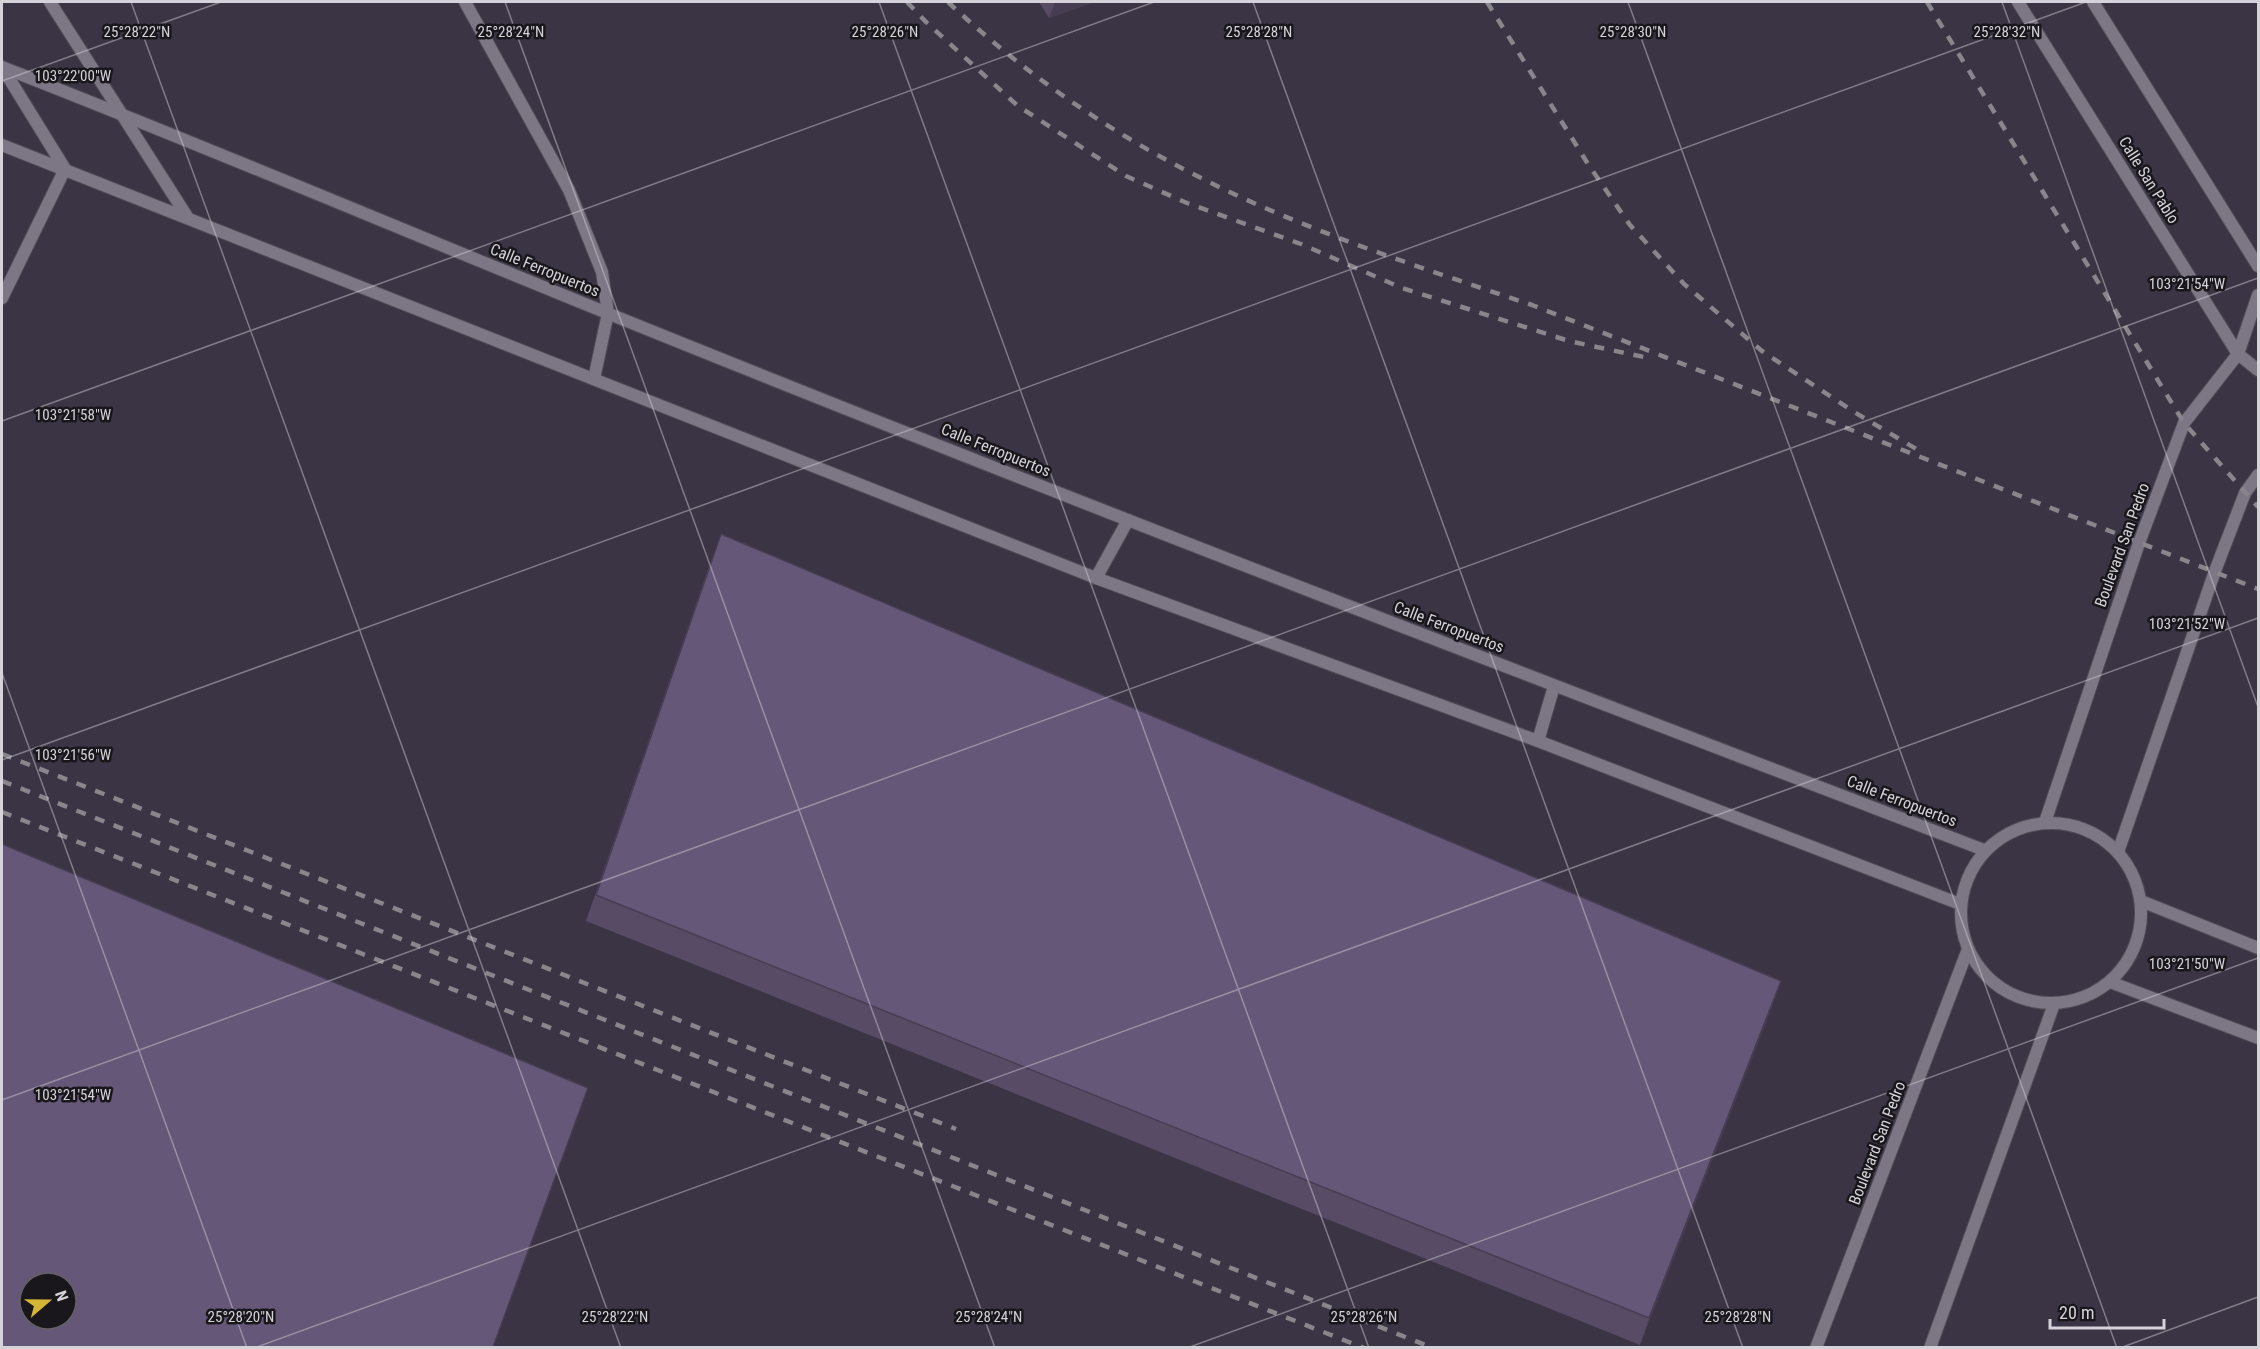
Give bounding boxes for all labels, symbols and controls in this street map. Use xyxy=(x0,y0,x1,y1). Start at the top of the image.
text: 25°28'22"N xyxy=(104,23,170,41)
text: 25°28'24"N xyxy=(478,23,544,41)
text: 25°28'26"N xyxy=(852,23,918,41)
text: 25°28'28"N xyxy=(1226,23,1292,41)
text: 25°28'30"N xyxy=(1600,23,1666,41)
text: 25°28'32"N xyxy=(1974,23,2040,41)
text: 103°22'00"W xyxy=(35,67,112,85)
street label: Calle San Pablo xyxy=(2115,133,2183,227)
street label: Calle Ferropuertos xyxy=(488,239,602,301)
text: 103°21'54"W xyxy=(2149,275,2226,293)
text: 103°21'58"W xyxy=(35,406,112,424)
street label: Calle Ferropuertos xyxy=(939,419,1053,481)
street label: Boulevard San Pedro xyxy=(2091,480,2153,610)
street label: Calle Ferropuertos xyxy=(1391,597,1507,657)
text: 103°21'52"W xyxy=(2149,615,2226,633)
text: 103°21'56"W xyxy=(35,746,112,764)
street label: Calle Ferropuertos xyxy=(1844,771,1960,831)
text: 103°21'50"W xyxy=(2149,955,2226,973)
street label: Boulevard San Pedro xyxy=(1845,1079,1909,1207)
text: 103°21'54"W xyxy=(35,1086,112,1104)
north arrow xyxy=(18,1271,78,1331)
text: N xyxy=(51,1288,72,1304)
scale bar xyxy=(2050,1292,2164,1330)
text: 20 m xyxy=(2059,1302,2094,1323)
text: 25°28'20"N xyxy=(208,1308,274,1326)
text: 25°28'22"N xyxy=(582,1308,648,1326)
text: 25°28'24"N xyxy=(956,1308,1022,1326)
text: 25°28'26"N xyxy=(1331,1308,1397,1326)
text: 25°28'28"N xyxy=(1705,1308,1771,1326)

